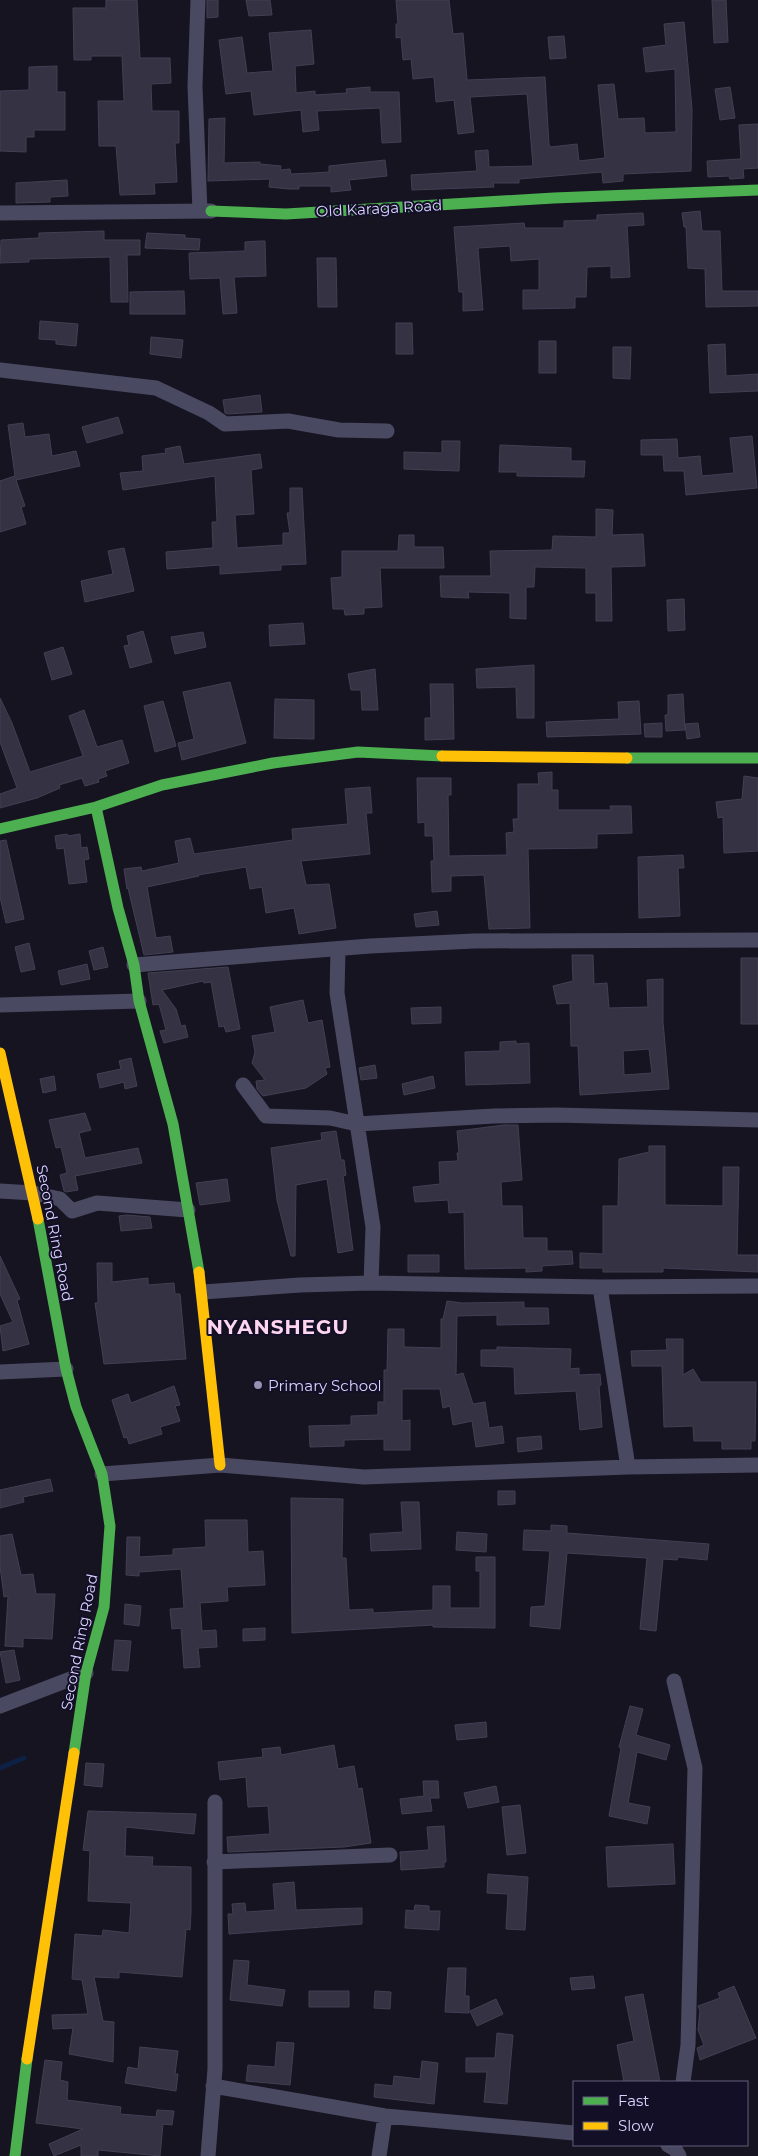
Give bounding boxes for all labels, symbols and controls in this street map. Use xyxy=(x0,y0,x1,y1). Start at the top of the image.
street label: Old Karaga Road xyxy=(315,195,443,221)
street label: Second Ring Road xyxy=(32,1163,78,1303)
district label: NYANSHEGU xyxy=(207,1315,349,1339)
place label: Primary School xyxy=(268,1376,382,1395)
marker: Primary School xyxy=(252,1379,264,1391)
street label: Second Ring Road xyxy=(56,1572,102,1712)
legend xyxy=(573,2081,748,2146)
text: Fast xyxy=(618,2091,649,2110)
text: Slow xyxy=(618,2116,654,2135)

